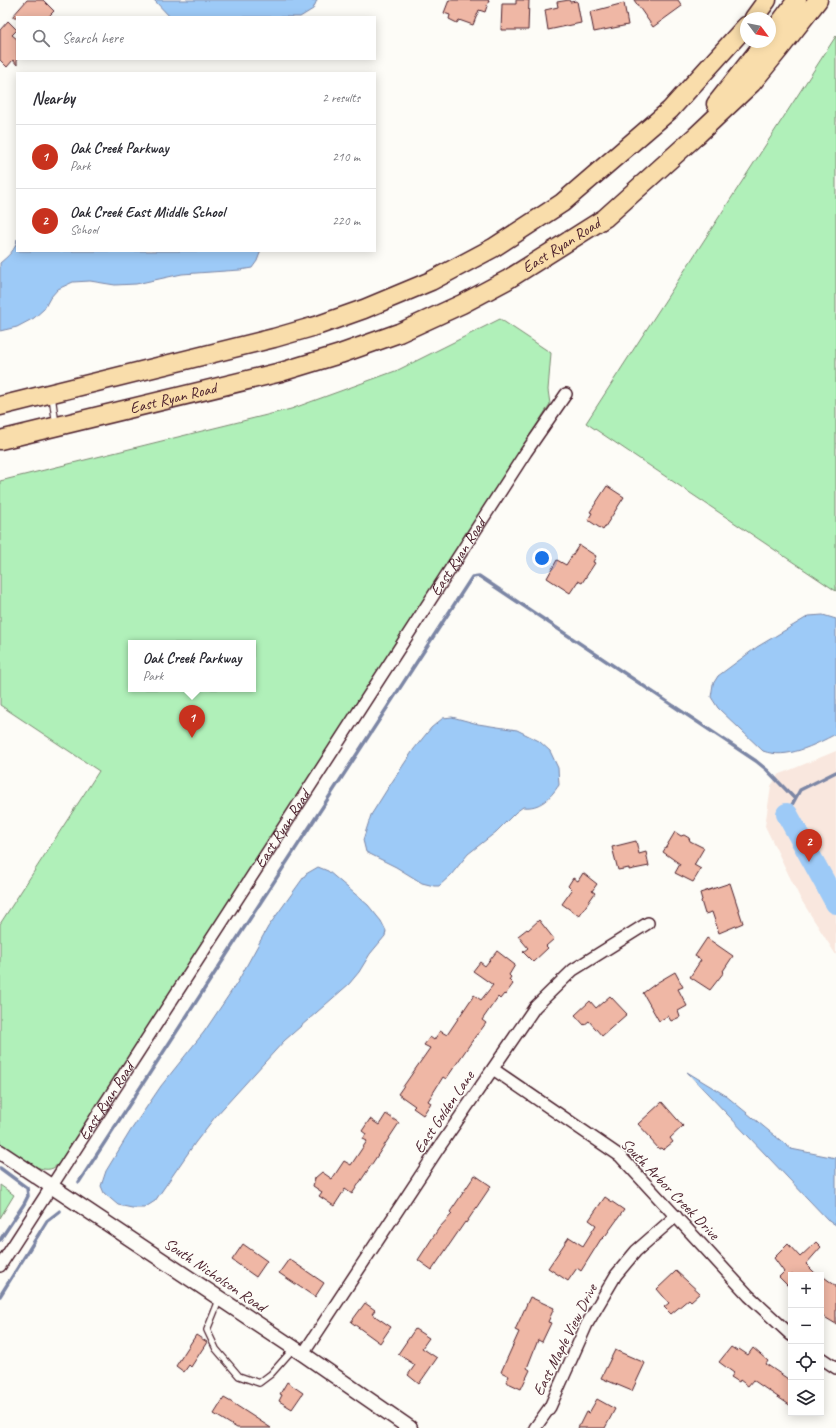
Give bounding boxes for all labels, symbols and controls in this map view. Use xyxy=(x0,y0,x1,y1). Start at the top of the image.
north arrow xyxy=(740,12,776,48)
search box xyxy=(16,16,376,60)
icon: search xyxy=(30,27,52,49)
text: Search here xyxy=(62,29,123,48)
text: Nearby xyxy=(32,88,75,109)
text: 2 results xyxy=(322,90,360,106)
text: Oak Creek Parkway xyxy=(70,139,169,158)
text: 1 xyxy=(42,149,48,165)
text: 210 m xyxy=(332,149,360,165)
text: Park xyxy=(70,158,91,174)
text: Oak Creek East Middle School xyxy=(70,203,225,222)
street label: East Ryan Road xyxy=(519,212,606,278)
text: 2 xyxy=(42,213,48,229)
text: 220 m xyxy=(332,213,360,229)
text: School xyxy=(70,222,98,238)
street label: East Ryan Road xyxy=(128,377,221,418)
street label: East Ryan Road xyxy=(426,512,492,600)
your location xyxy=(532,548,552,568)
popup xyxy=(128,640,256,692)
text: Oak Creek Parkway xyxy=(143,649,241,668)
text: Park xyxy=(143,668,163,684)
pin: 1 xyxy=(179,705,205,738)
street label: East Ryan Road xyxy=(250,784,316,872)
pin: 2 xyxy=(796,829,822,862)
street label: East Ryan Road xyxy=(74,1057,140,1144)
street label: East Golden Lane xyxy=(409,1066,480,1157)
street label: South Arbor Creek Drive xyxy=(616,1134,725,1245)
street label: South Nicholson Road xyxy=(160,1233,272,1318)
map controls xyxy=(788,1272,824,1416)
button: + xyxy=(788,1272,824,1308)
street label: East Maple View Drive xyxy=(528,1279,603,1399)
button: − xyxy=(788,1308,824,1344)
button: locate xyxy=(788,1344,824,1380)
button: layers xyxy=(788,1380,824,1416)

